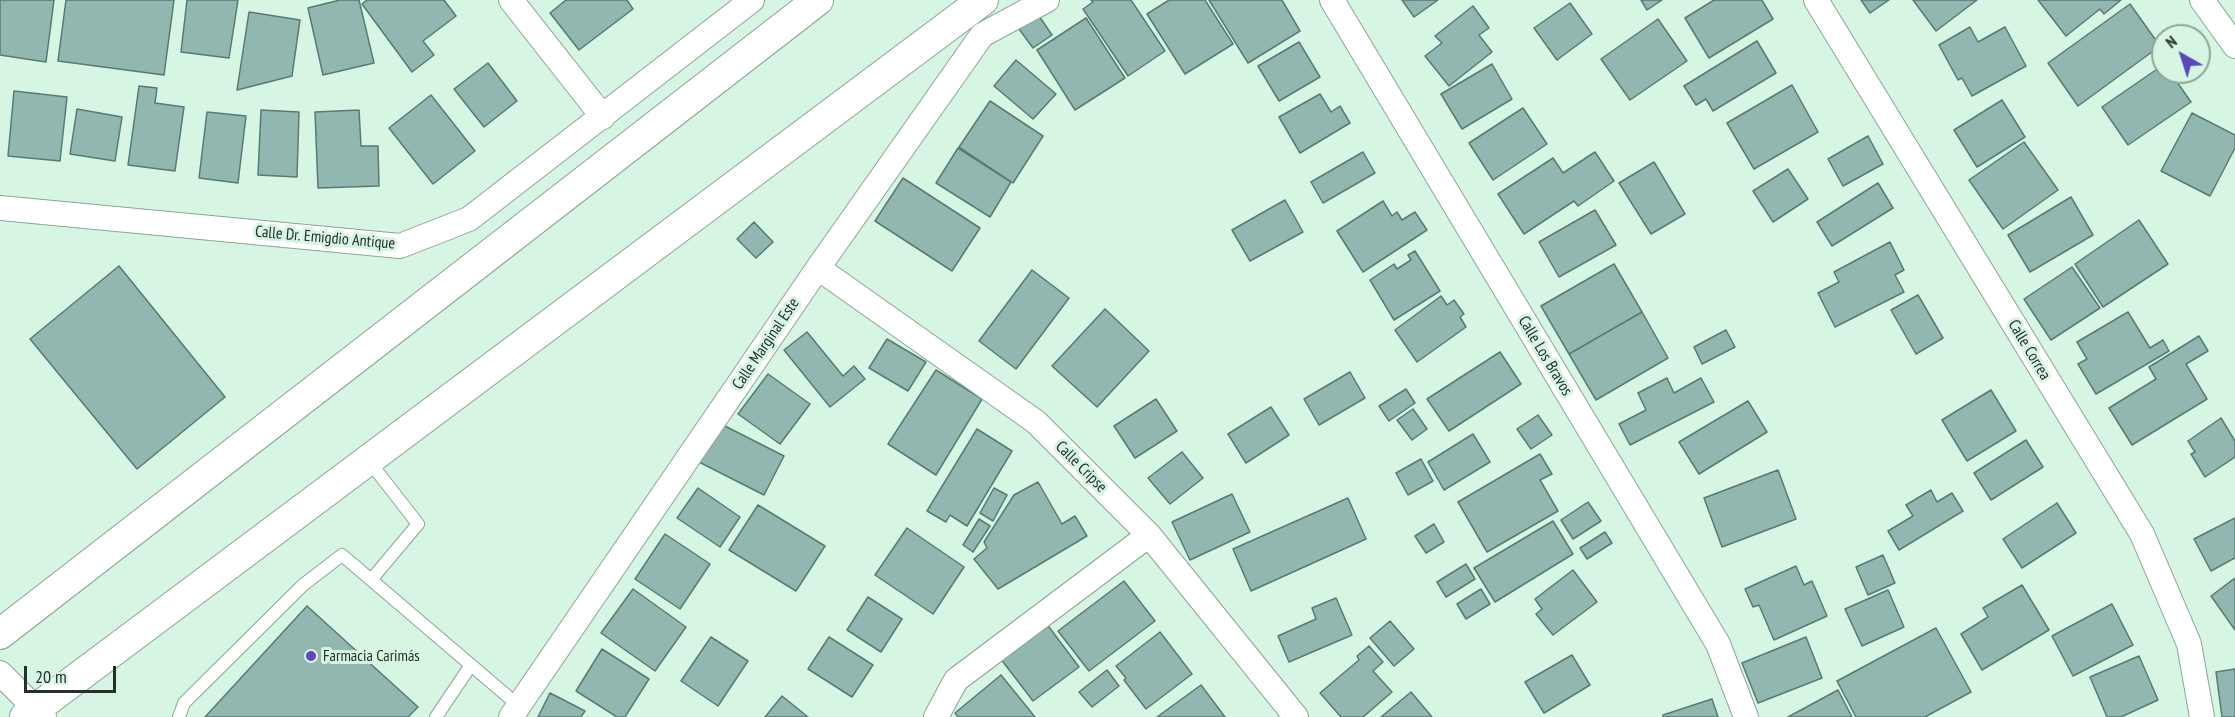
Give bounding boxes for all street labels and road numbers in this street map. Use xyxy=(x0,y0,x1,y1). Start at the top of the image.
street label: Calle Dr. Emigdio Antique xyxy=(254,222,396,254)
street label: Calle Marginal Este xyxy=(728,295,804,393)
street label: Calle Los Bravos xyxy=(1514,313,1576,399)
street label: Calle Correa xyxy=(2004,317,2054,383)
street label: Calle Cripse xyxy=(1051,437,1111,497)

